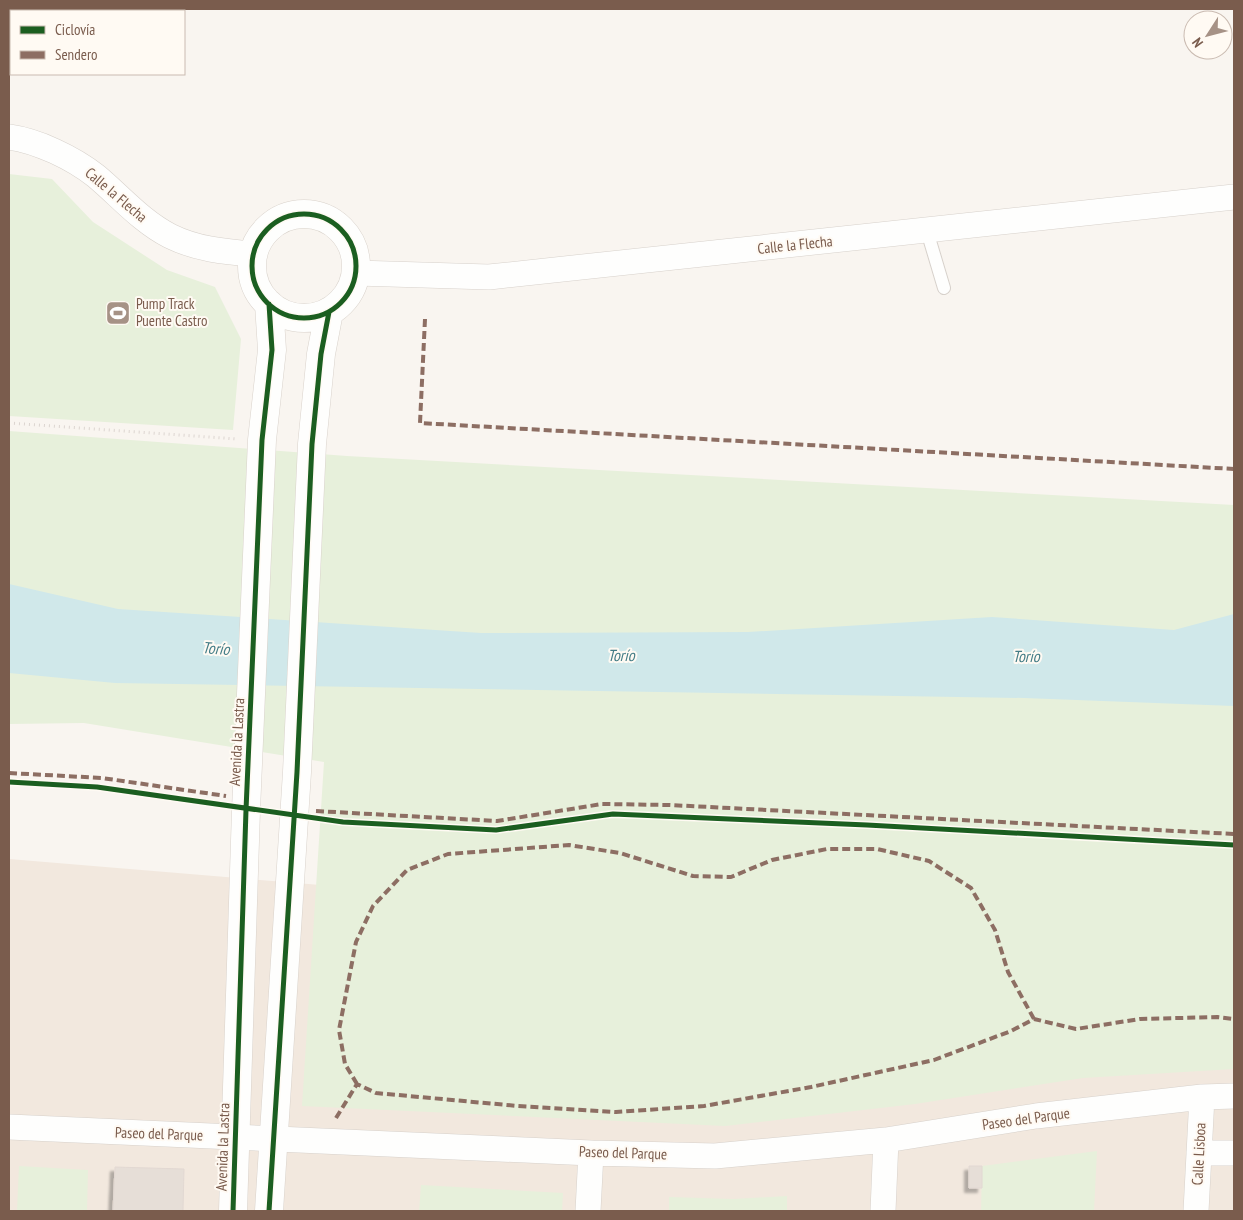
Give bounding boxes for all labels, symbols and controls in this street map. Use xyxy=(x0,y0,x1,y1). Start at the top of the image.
legend xyxy=(10,10,185,75)
north arrow xyxy=(1183,10,1233,60)
text: Ciclovía xyxy=(55,20,95,39)
text: N xyxy=(1188,34,1207,51)
text: Sendero xyxy=(55,45,97,64)
street label: Calle la Flecha xyxy=(81,163,151,226)
street label: Calle la Flecha xyxy=(756,231,833,258)
place label: Pump Track Puente Castro xyxy=(136,294,208,330)
sports icon: Pump Track Puente Castro xyxy=(105,300,131,326)
water label: Torío xyxy=(202,637,231,659)
water label: Torío xyxy=(607,645,636,665)
water label: Torío xyxy=(1012,646,1041,666)
street label: Avenida la Lastra xyxy=(225,697,248,786)
street label: Avenida la Lastra xyxy=(211,1103,234,1191)
street label: Paseo del Parque xyxy=(981,1103,1071,1134)
street label: Paseo del Parque xyxy=(115,1122,203,1145)
street label: Calle Lisboa xyxy=(1187,1122,1210,1186)
street label: Paseo del Parque xyxy=(579,1141,667,1164)

